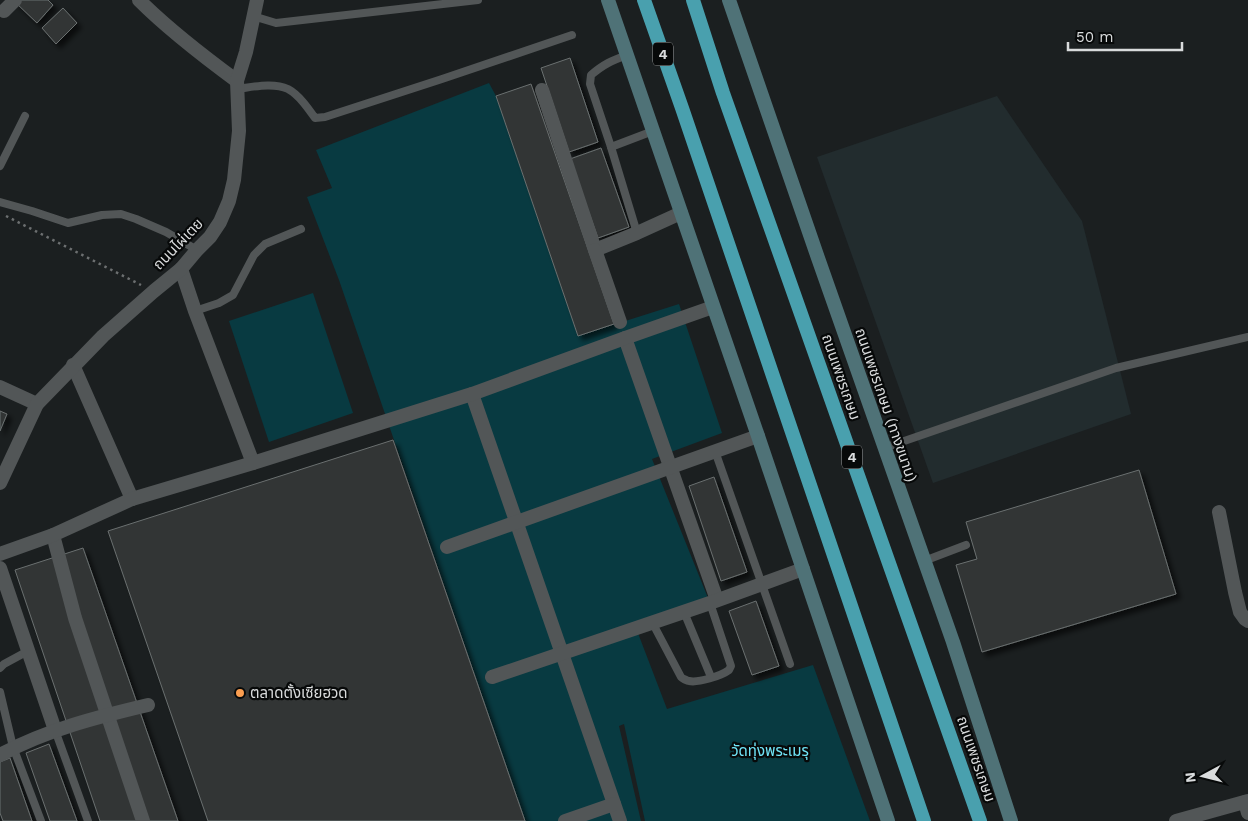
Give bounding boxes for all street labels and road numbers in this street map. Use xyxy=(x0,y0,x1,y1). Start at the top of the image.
road number: 4 xyxy=(653,42,673,66)
street label: ถนนไผ่เตย xyxy=(149,215,207,273)
street label: ถนนเพชรเกษม (ทางขนาน) xyxy=(851,326,921,484)
street label: ถนนเพชรเกษม xyxy=(818,332,864,422)
road number: 4 xyxy=(842,446,862,468)
street label: ถนนเพชรเกษม xyxy=(953,714,999,804)

